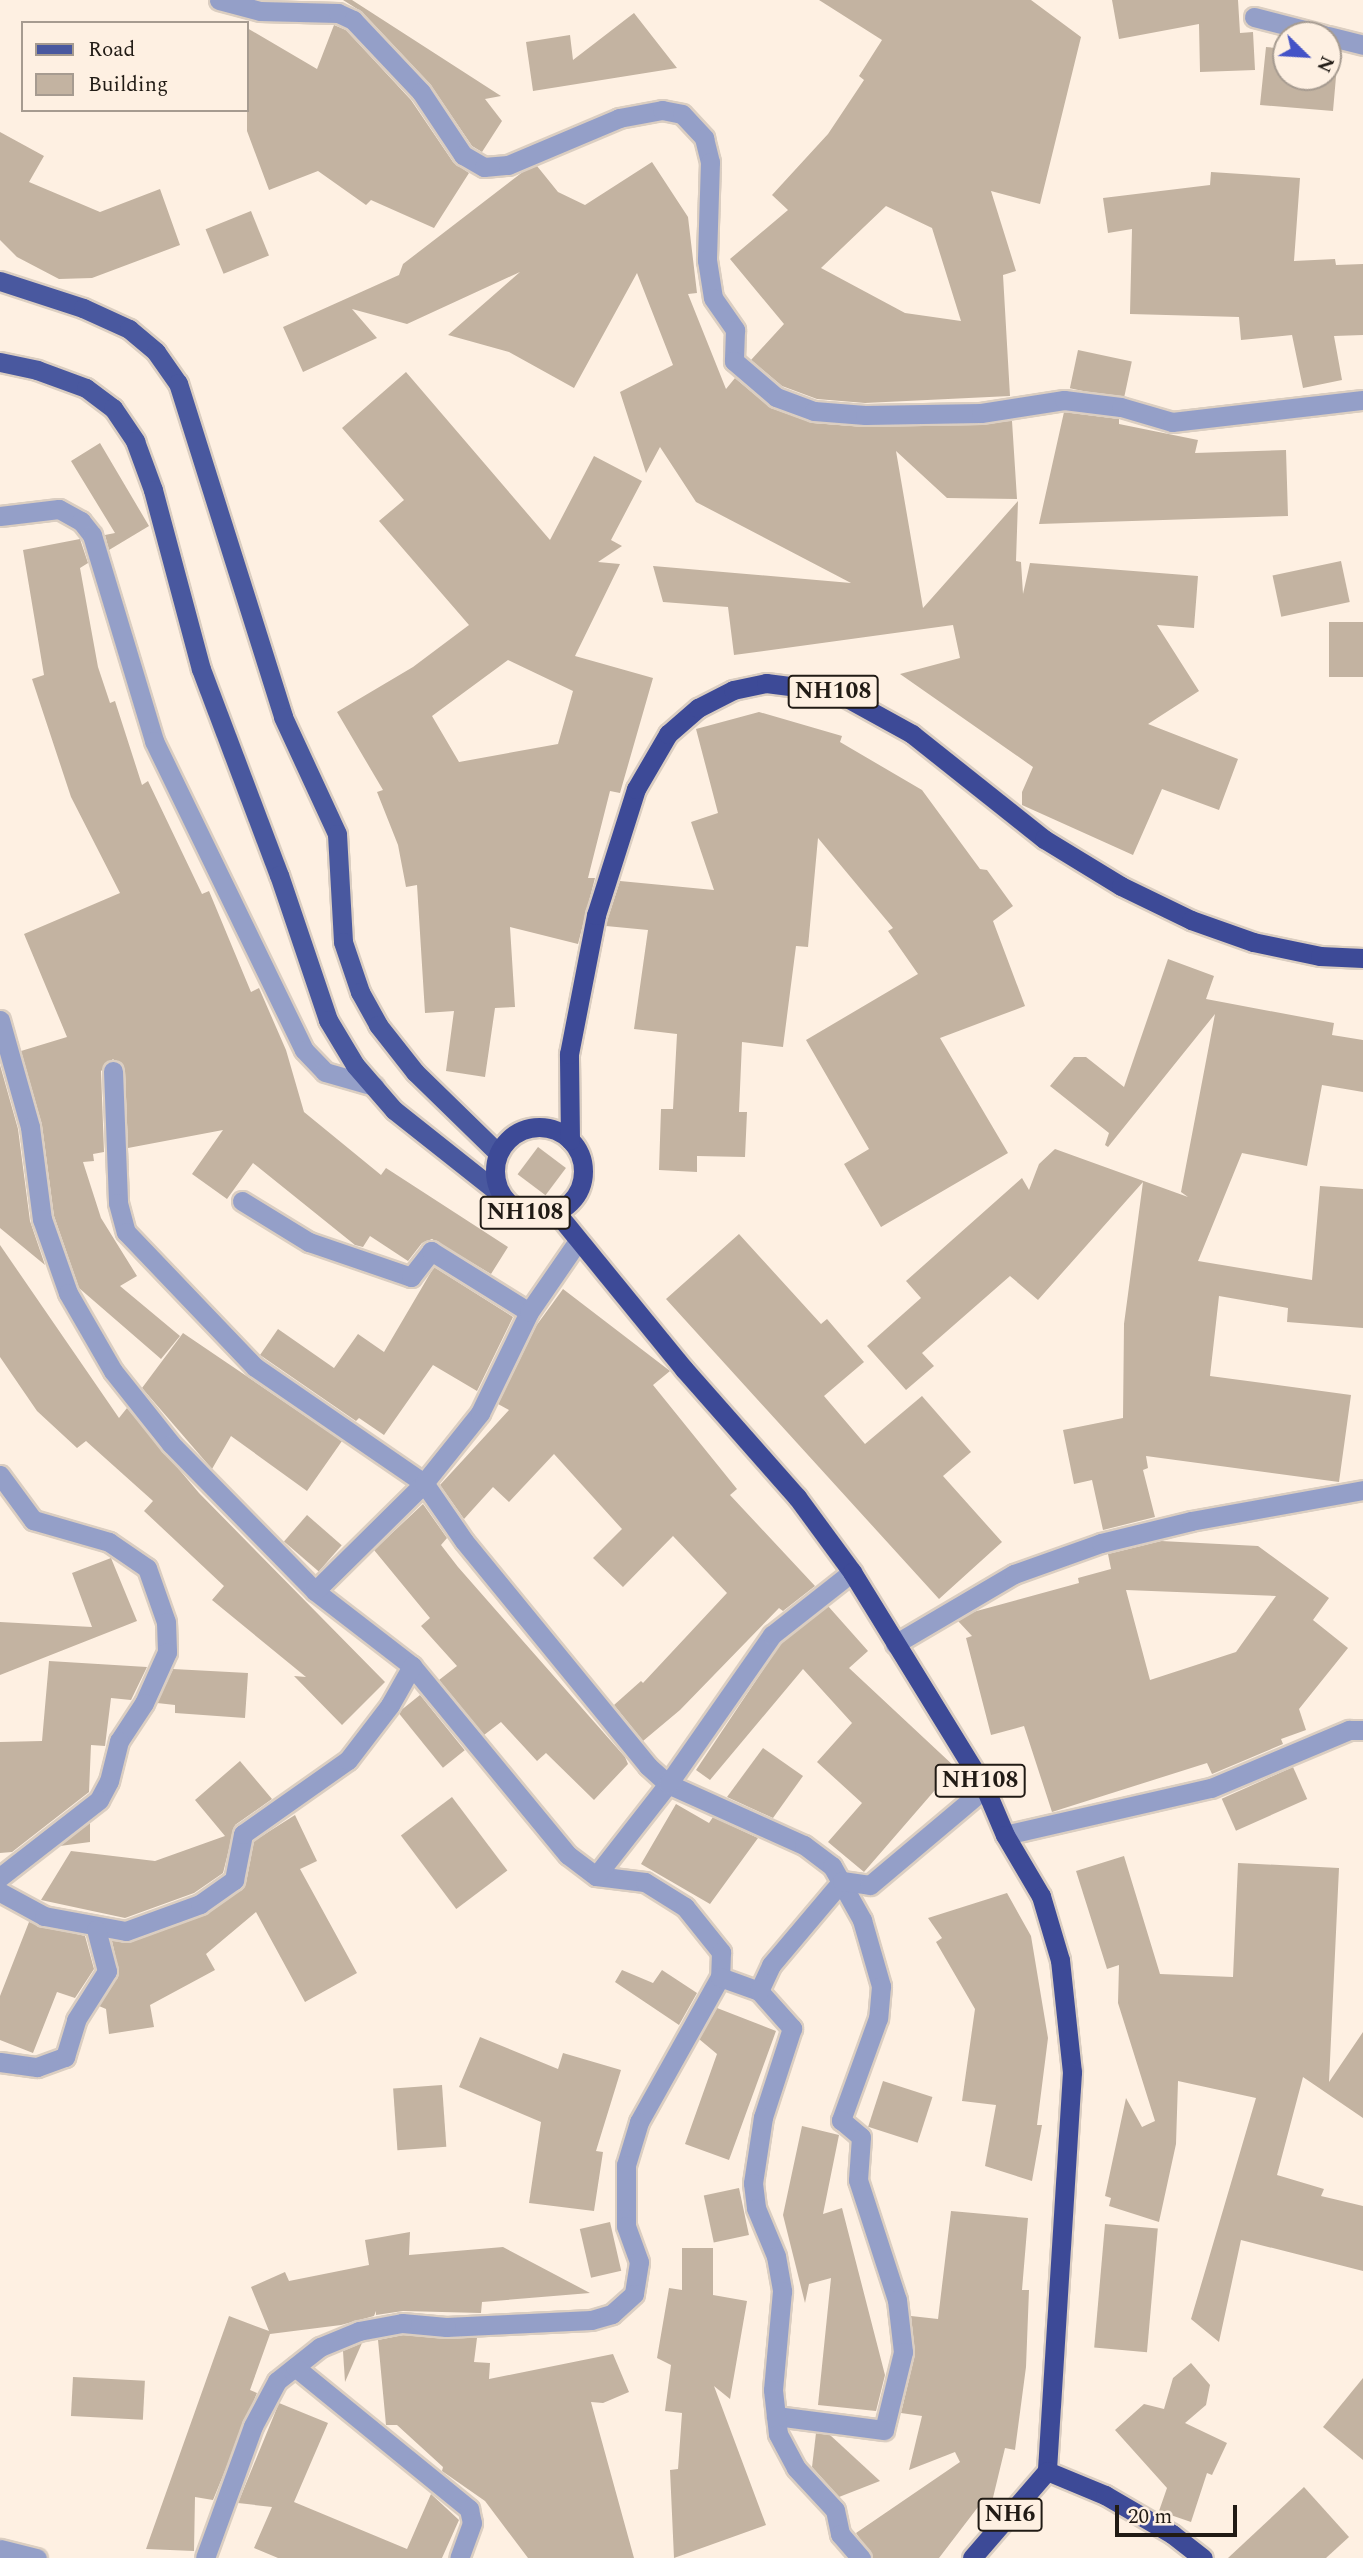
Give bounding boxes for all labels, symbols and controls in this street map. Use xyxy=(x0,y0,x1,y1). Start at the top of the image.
legend xyxy=(21,21,248,112)
north arrow xyxy=(1272,21,1342,91)
text: Road xyxy=(88,34,135,66)
text: N xyxy=(1308,51,1341,77)
text: Building xyxy=(88,69,168,101)
road number: NH108 xyxy=(788,672,878,712)
road number: NH108 xyxy=(480,1194,570,1232)
road number: NH108 xyxy=(934,1762,1026,1800)
scale bar xyxy=(1118,2492,1240,2536)
road number: NH6 xyxy=(977,2496,1043,2534)
text: 20 m xyxy=(1128,2501,1172,2533)

